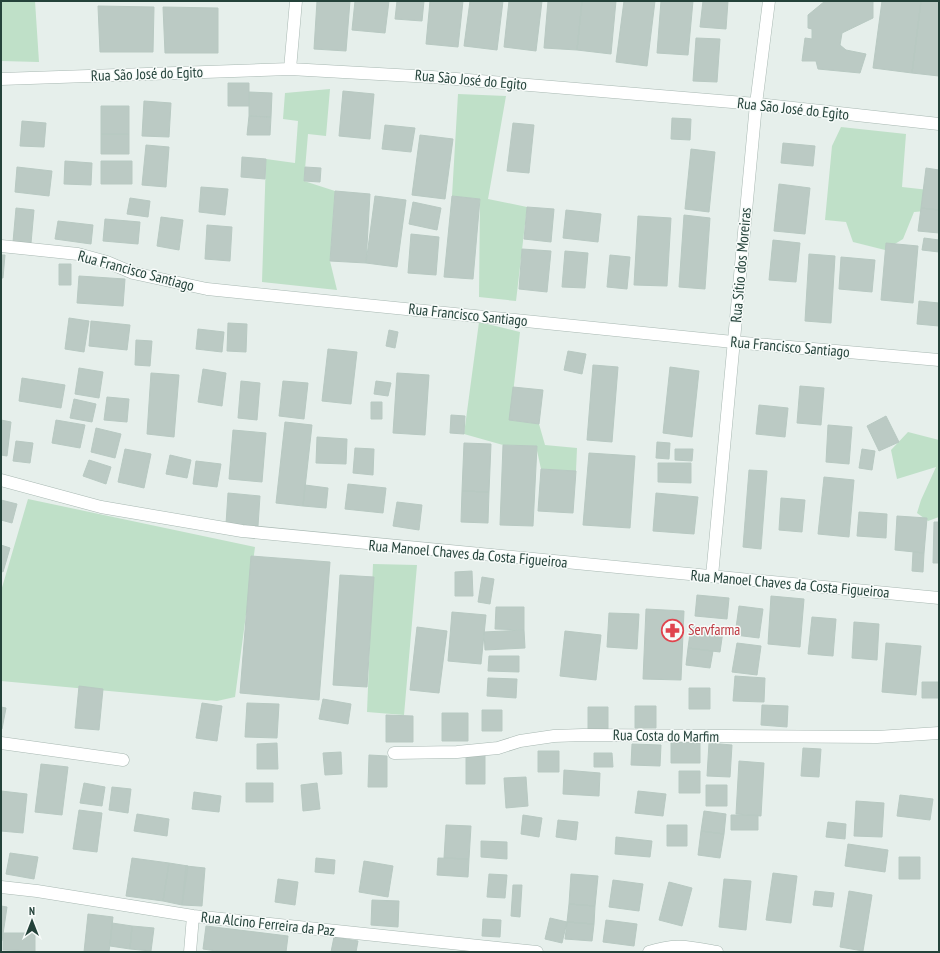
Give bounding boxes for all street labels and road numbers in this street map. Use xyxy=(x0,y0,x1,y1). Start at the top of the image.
street label: Rua São José do Egito xyxy=(91,62,203,85)
street label: Rua São José do Egito xyxy=(414,65,528,94)
street label: Rua São José do Egito xyxy=(736,93,850,124)
street label: Rua Sítio dos Moreiras xyxy=(726,207,755,323)
street label: Rua Francisco Santiago xyxy=(76,246,196,295)
street label: Rua Francisco Santiago xyxy=(408,299,528,330)
street label: Rua Francisco Santiago xyxy=(730,332,850,361)
street label: Rua Manoel Chaves da Costa Figueiroa xyxy=(368,535,568,572)
street label: Rua Manoel Chaves da Costa Figueiroa xyxy=(690,565,890,602)
street label: Rua Costa do Marfim xyxy=(613,725,719,746)
street label: Rua Alcino Ferreira da Paz xyxy=(200,907,336,940)

